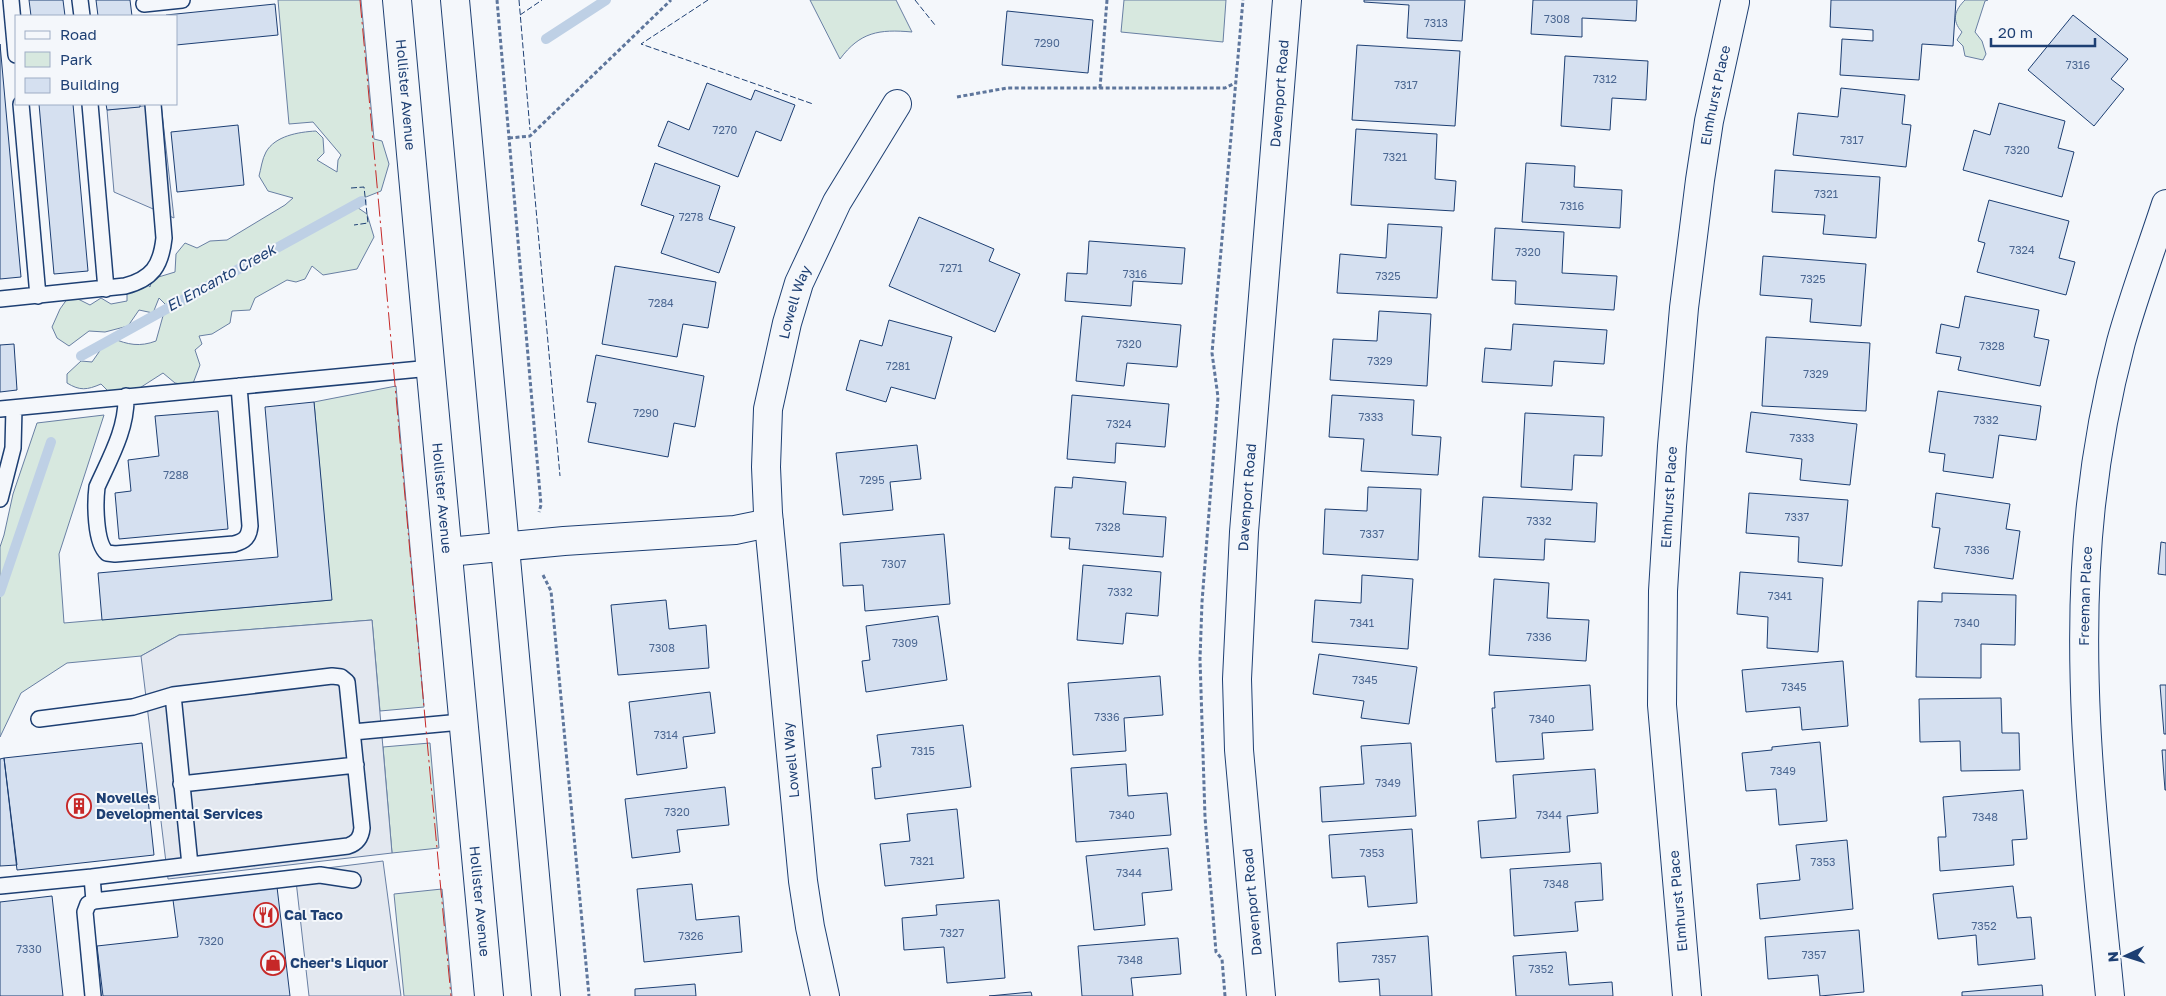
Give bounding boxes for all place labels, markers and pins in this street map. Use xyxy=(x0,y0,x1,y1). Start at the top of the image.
place label: Novelles Developmental Services xyxy=(96,789,263,822)
building icon: Novelles Developmental Services xyxy=(66,793,92,819)
restaurant icon: Cal Taco xyxy=(253,902,279,928)
place label: Cal Taco xyxy=(284,906,343,923)
shop icon: Cheer's Liquor xyxy=(260,950,286,976)
place label: Cheer's Liquor xyxy=(290,954,389,971)

